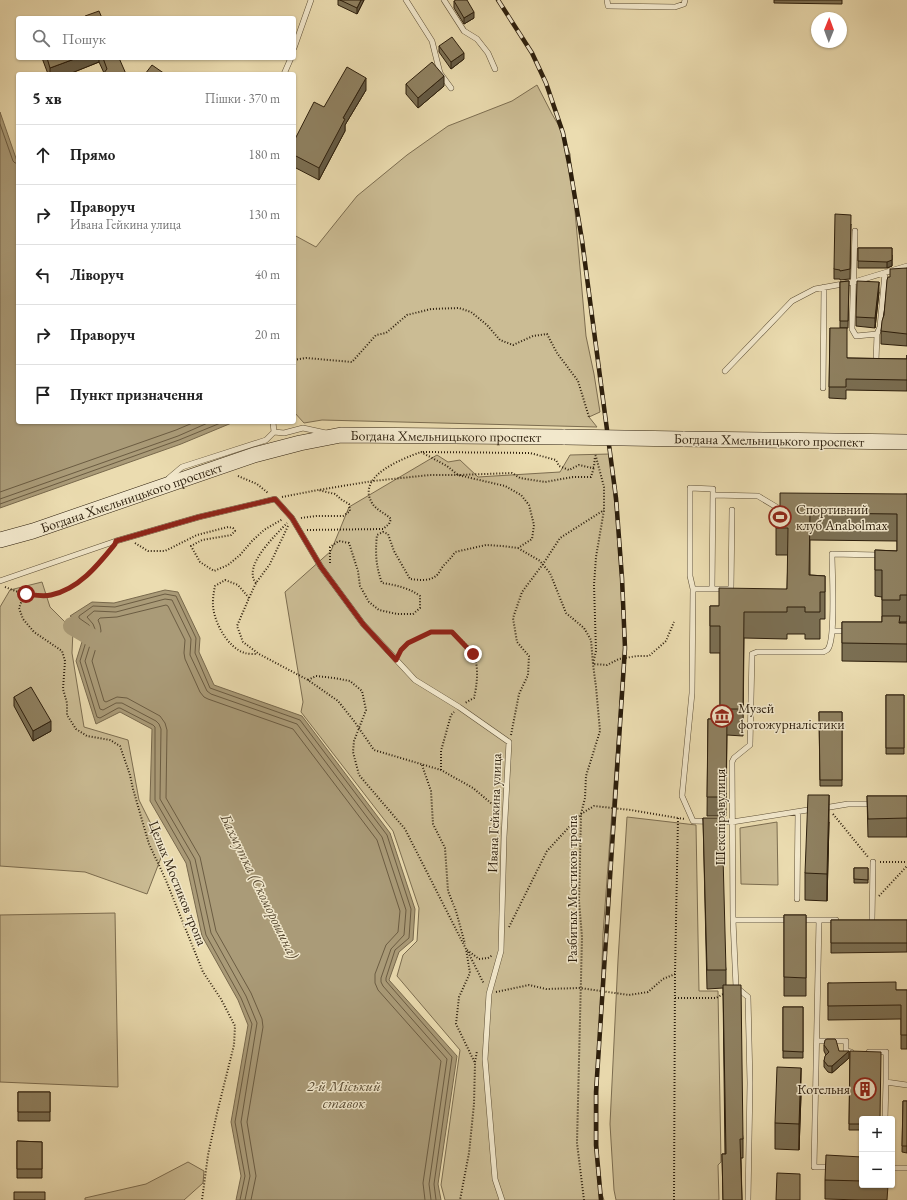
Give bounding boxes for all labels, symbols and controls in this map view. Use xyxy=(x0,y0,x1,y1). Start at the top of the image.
north arrow xyxy=(811,12,847,48)
search box xyxy=(16,16,296,60)
icon: search xyxy=(30,27,52,49)
text: Пошук xyxy=(62,29,106,48)
text: 5 хв xyxy=(32,87,62,109)
text: Пішки · 370 m xyxy=(205,90,280,107)
icon: ahead xyxy=(32,144,54,166)
text: Прямо xyxy=(70,145,115,164)
text: 180 m xyxy=(249,146,280,163)
text: Праворуч xyxy=(70,197,135,216)
icon: right xyxy=(32,204,54,226)
text: 130 m xyxy=(249,206,280,223)
text: Ивана Гейкина улица xyxy=(70,216,181,233)
icon: left xyxy=(32,264,54,286)
text: Ліворуч xyxy=(70,265,124,284)
text: 40 m xyxy=(255,266,280,283)
icon: right xyxy=(32,324,54,346)
text: Праворуч xyxy=(70,325,135,344)
text: 20 m xyxy=(255,326,280,343)
icon: arrive xyxy=(32,384,54,406)
text: Пункт призначення xyxy=(70,385,203,404)
street label: Богдана Хмельницького проспект xyxy=(350,426,542,446)
street label: Богдана Хмельницького проспект xyxy=(673,429,865,451)
street label: Богдана Хмельницького проспект xyxy=(38,458,225,537)
place label: Спортивний клуб Anabolmax xyxy=(796,500,887,534)
sports icon: Спортивний клуб Anabolmax xyxy=(767,504,793,530)
route start xyxy=(17,585,35,603)
route end xyxy=(464,645,482,663)
place label: Музей фотожурналістики xyxy=(738,699,845,733)
museum icon: Музей фотожурналістики xyxy=(709,703,735,729)
street label: Ивана Гейкина улица xyxy=(483,752,505,873)
street label: Шекспіра вулиця xyxy=(711,769,729,865)
water label: Бахмутка (Скоморошина) xyxy=(216,809,304,962)
street label: Разбитых Мостиков тропа xyxy=(563,815,581,963)
street label: Целых Мостиков тропа xyxy=(145,818,211,948)
water label: 2-й Міський ставок xyxy=(307,1076,381,1112)
building icon: Котельня xyxy=(852,1076,878,1102)
place label: Котельня xyxy=(797,1080,850,1098)
map controls xyxy=(859,1116,895,1188)
button: + xyxy=(859,1116,895,1152)
button: − xyxy=(859,1152,895,1188)

